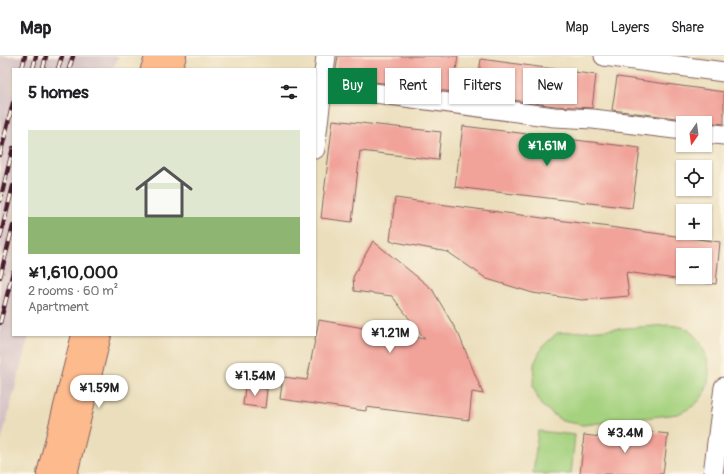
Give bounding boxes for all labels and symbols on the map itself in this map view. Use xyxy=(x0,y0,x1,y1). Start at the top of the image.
north arrow xyxy=(676,116,712,152)
pin: ¥1.61M xyxy=(514,133,580,167)
pin: ¥1.21M xyxy=(357,320,423,354)
pin: ¥1.54M xyxy=(222,363,288,397)
pin: ¥1.59M xyxy=(66,375,132,409)
pin: ¥3.4M xyxy=(597,420,653,454)

